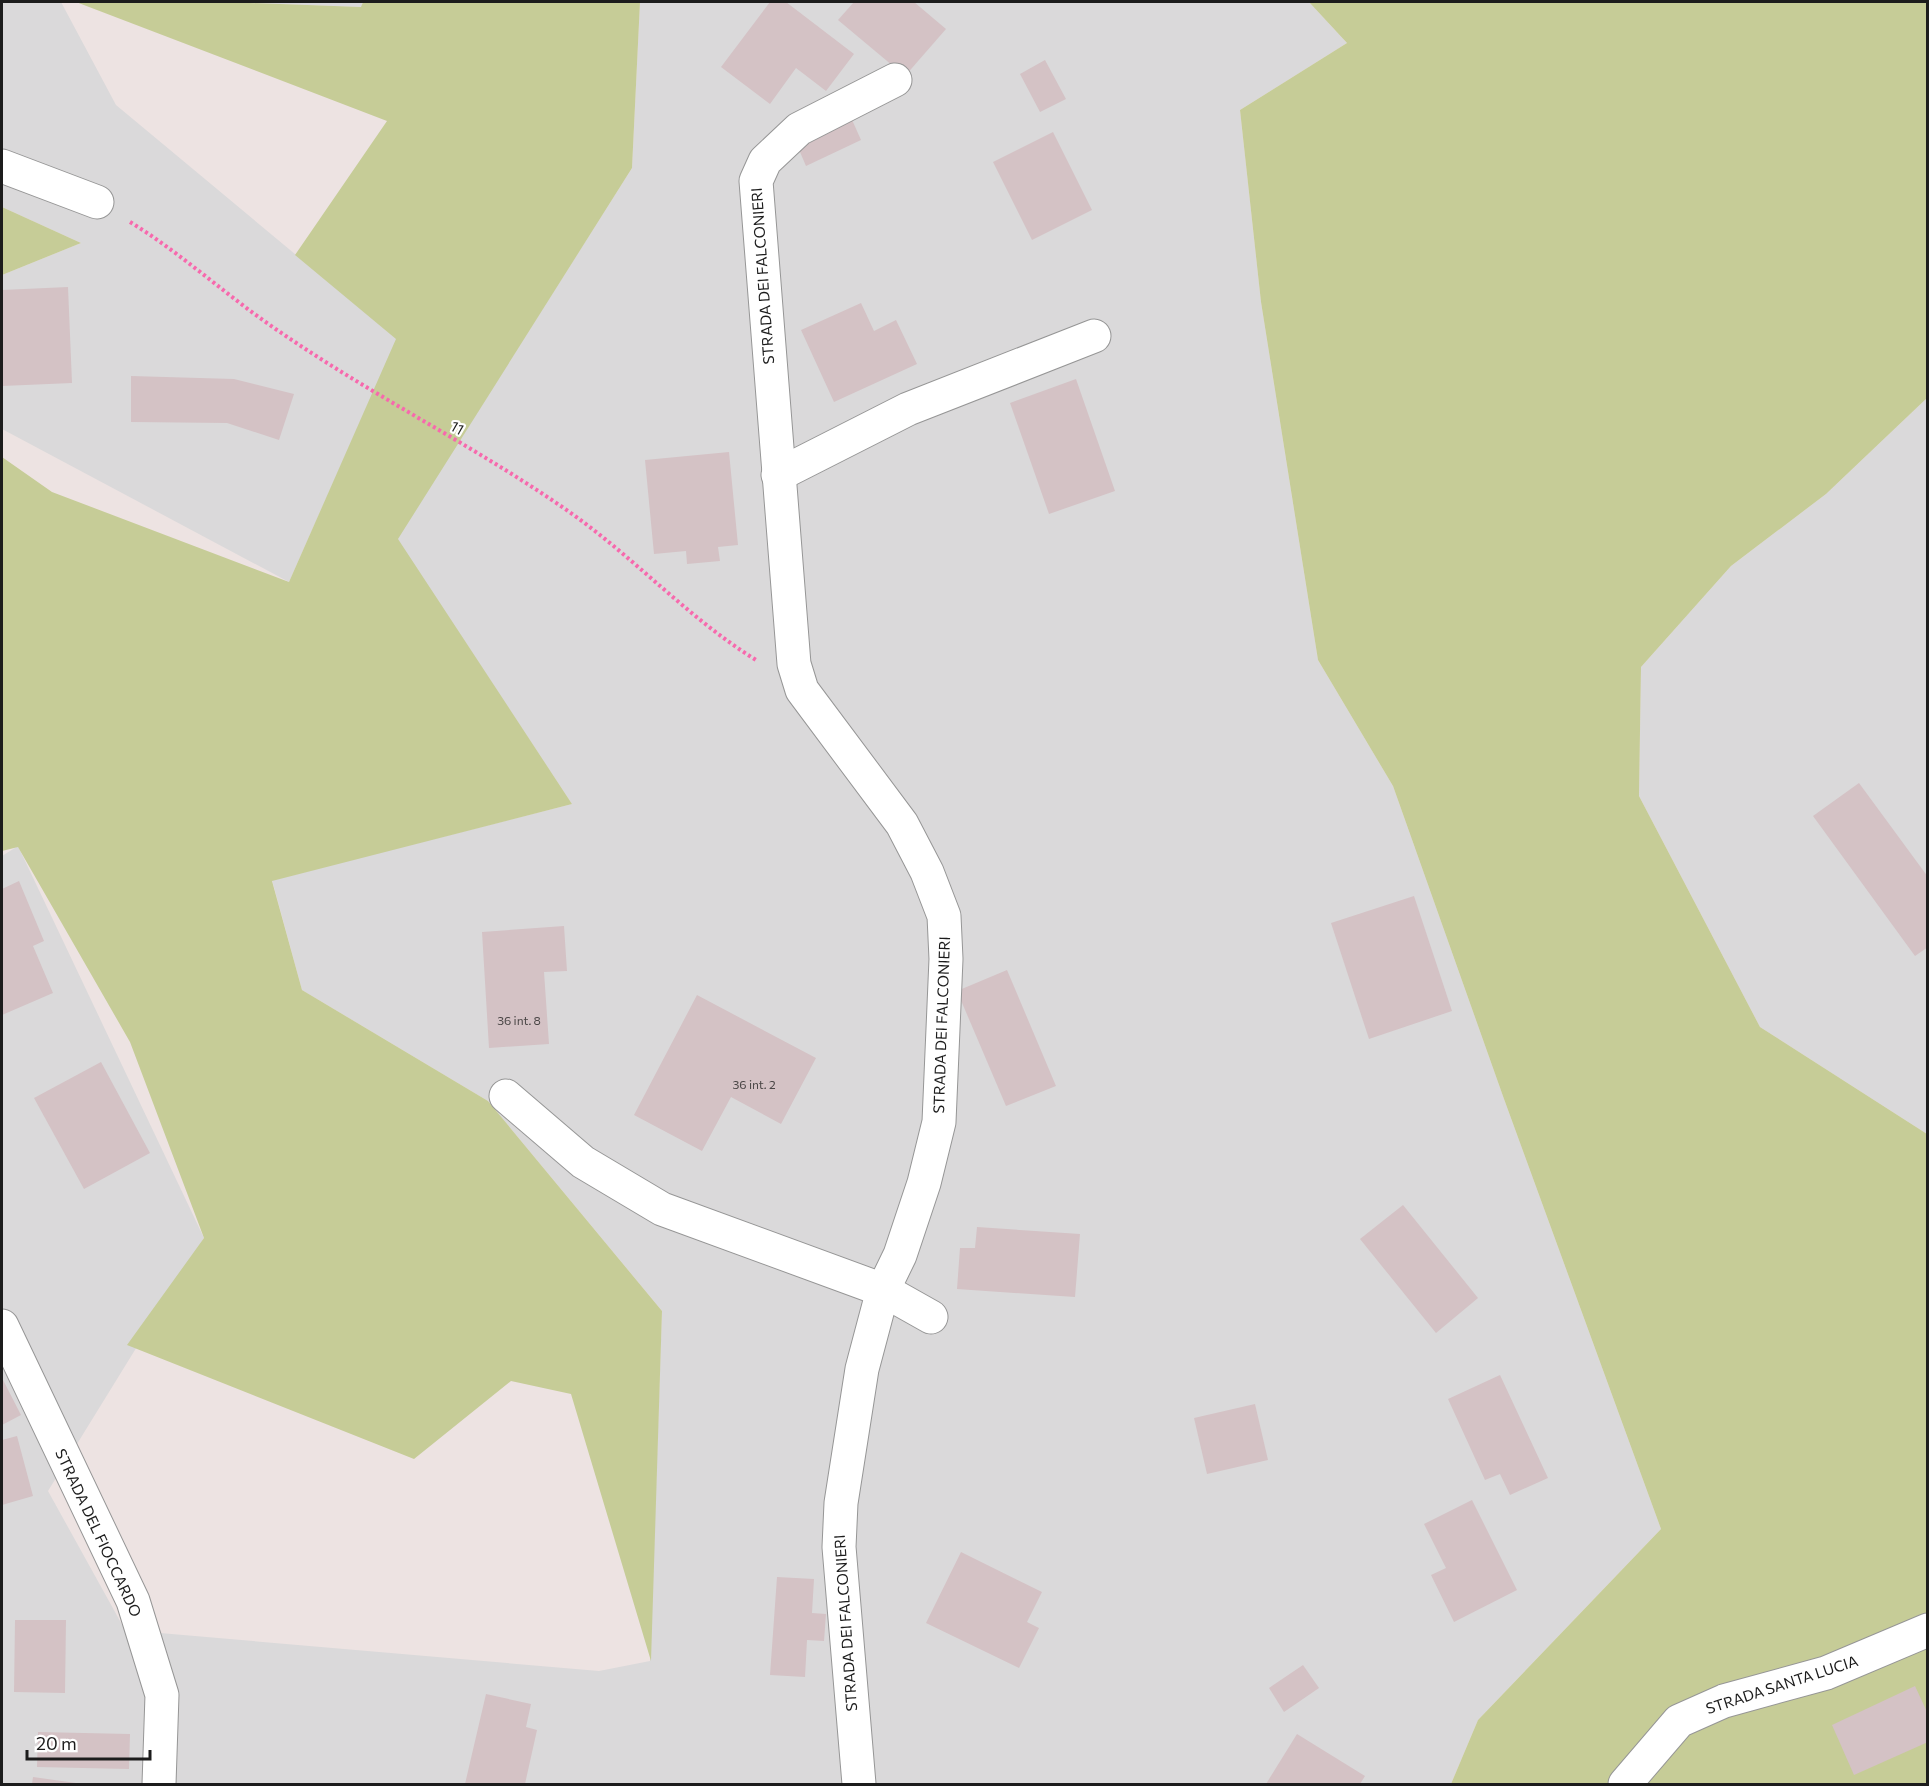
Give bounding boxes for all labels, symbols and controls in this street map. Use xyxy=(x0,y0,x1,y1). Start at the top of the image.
street label: STRADA DEI FALCONIERI xyxy=(747,187,777,365)
street label: 11 xyxy=(447,416,468,438)
street label: STRADA DEI FALCONIERI xyxy=(929,936,953,1114)
house number: 36 int. 8 xyxy=(497,1013,541,1027)
house number: 36 int. 2 xyxy=(732,1077,776,1091)
street label: STRADA DEL FIOCCARDO xyxy=(52,1446,146,1619)
street label: STRADA DEI FALCONIERI xyxy=(830,1534,860,1712)
street label: STRADA SANTA LUCIA xyxy=(1703,1651,1860,1717)
scale bar xyxy=(27,1723,150,1761)
text: 20 m xyxy=(36,1732,77,1754)

